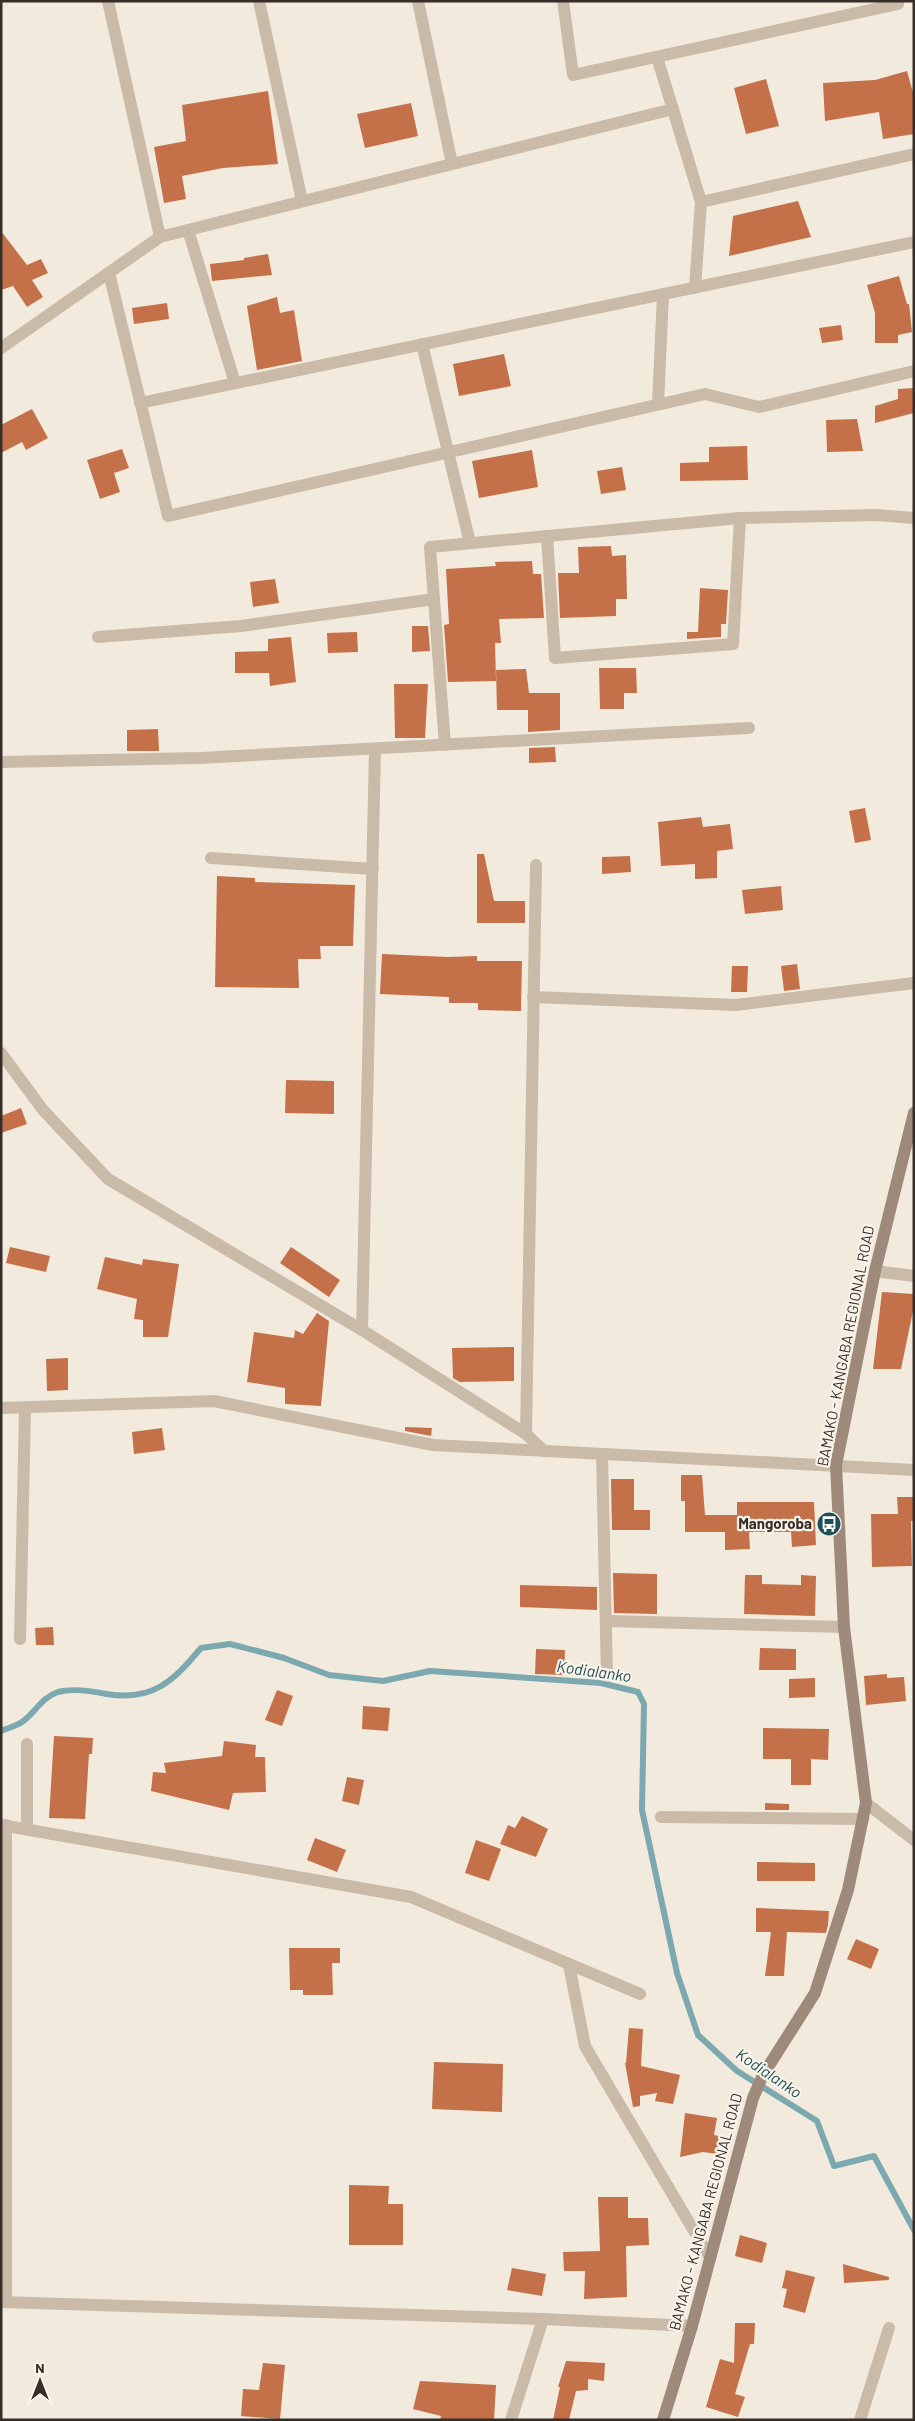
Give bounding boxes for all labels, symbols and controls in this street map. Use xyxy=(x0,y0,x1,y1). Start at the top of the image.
street label: BAMAKO - KANGABA REGIONAL ROAD xyxy=(813,1224,877,1468)
bus stop icon: Mangoroba xyxy=(816,1511,842,1537)
place label: Mangoroba xyxy=(738,1514,812,1532)
water label: Kodialanko xyxy=(556,1656,632,1685)
water label: Kodialanko xyxy=(733,2044,806,2101)
street label: BAMAKO - KANGABA REGIONAL ROAD xyxy=(665,2091,745,2332)
north arrow xyxy=(15,2356,65,2406)
text: N xyxy=(35,2359,45,2376)

